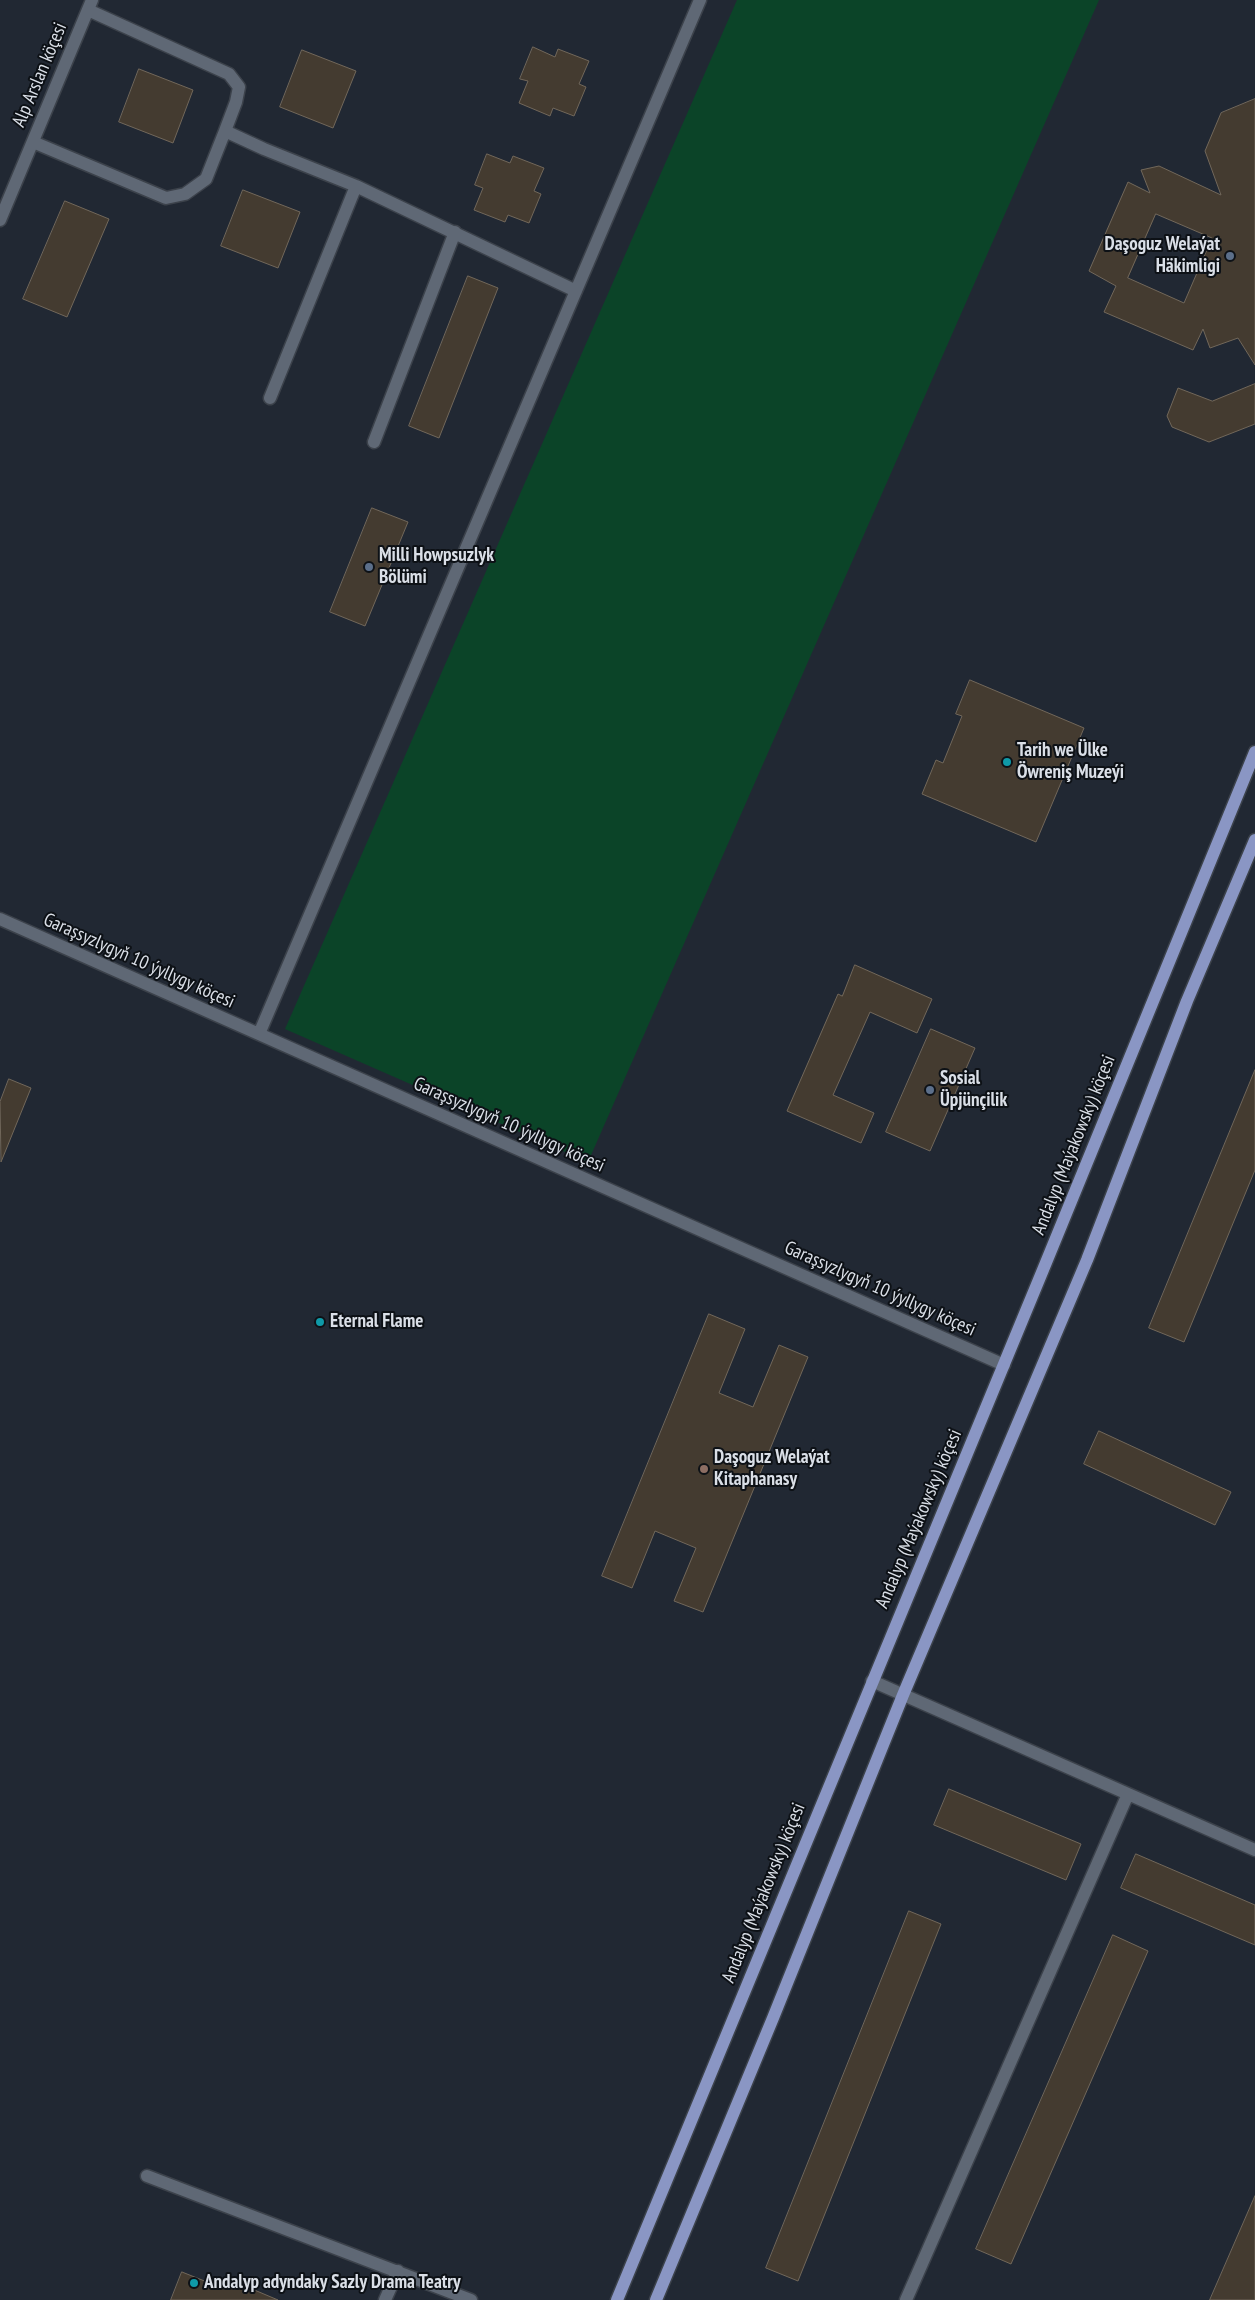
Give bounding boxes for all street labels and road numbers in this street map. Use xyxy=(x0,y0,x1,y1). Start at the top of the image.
street label: Alp Arslan köçesi xyxy=(8,19,72,131)
street label: Garaşsyzlygyň 10 ýyllygy köçesi xyxy=(40,908,238,1014)
street label: Andalyp (Maýakowsky) köçesi xyxy=(1027,1052,1121,1238)
street label: Garaşsyzlygyň 10 ýyllygy köçesi xyxy=(410,1072,608,1178)
street label: Garaşsyzlygyň 10 ýyllygy köçesi xyxy=(781,1236,979,1342)
street label: Andalyp (Maýakowsky) köçesi xyxy=(871,1426,967,1612)
street label: Andalyp (Maýakowsky) köçesi xyxy=(717,1800,811,1986)

